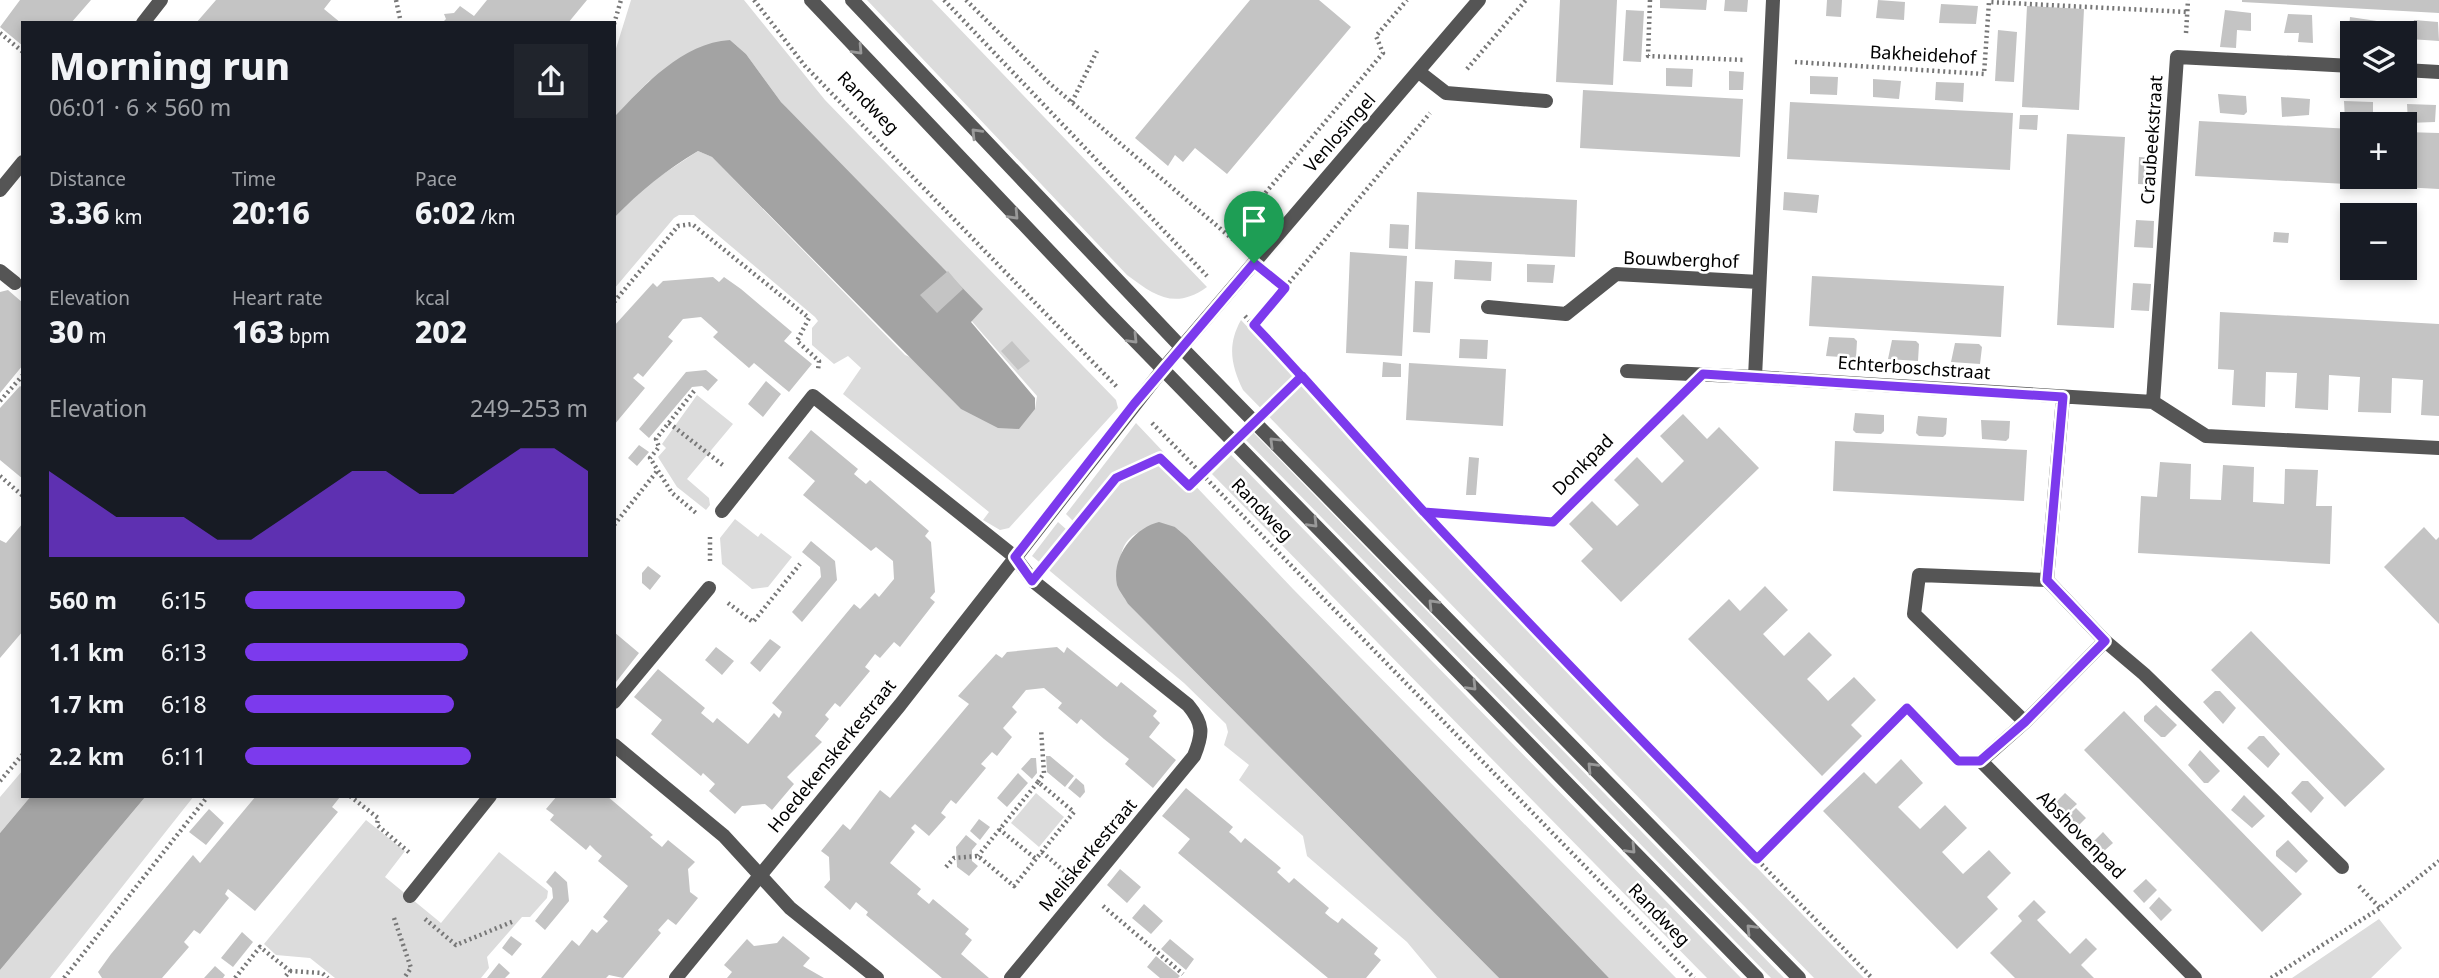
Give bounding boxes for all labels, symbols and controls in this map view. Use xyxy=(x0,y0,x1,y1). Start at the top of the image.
map controls xyxy=(2340,21,2417,280)
button: layers xyxy=(2340,21,2417,98)
text: Morning run xyxy=(49,39,290,91)
street label: Bakheidehof xyxy=(1869,39,1978,69)
one-way arrow xyxy=(850,42,863,55)
button: share xyxy=(514,44,588,118)
street label: Randweg xyxy=(833,66,905,139)
street label: Craubeekstraat xyxy=(2135,74,2168,205)
street label: Venlosingel xyxy=(1298,88,1380,177)
text: 06:01 · 6 × 560 m xyxy=(49,91,231,123)
button: + xyxy=(2340,112,2417,189)
one-way arrow xyxy=(971,128,984,141)
text: Distance xyxy=(49,166,126,192)
text: Time xyxy=(232,166,276,192)
text: Pace xyxy=(415,166,457,192)
pin xyxy=(1224,191,1284,263)
text: 3.36 xyxy=(49,192,110,233)
text: 20:16 xyxy=(232,192,310,233)
text: 6:02 xyxy=(415,192,476,233)
icon: arrive xyxy=(1235,202,1273,240)
button: − xyxy=(2340,203,2417,280)
text: km xyxy=(110,204,142,230)
text: /km xyxy=(476,204,516,230)
one-way arrow xyxy=(1006,207,1019,220)
street label: Bouwberghof xyxy=(1623,245,1740,273)
text: Elevation xyxy=(49,285,130,311)
text: Heart rate xyxy=(232,285,323,311)
text: kcal xyxy=(415,285,450,311)
text: 30 xyxy=(49,311,84,352)
text: 163 xyxy=(232,311,284,352)
text: 202 xyxy=(415,311,467,352)
text: m xyxy=(84,323,106,349)
text: bpm xyxy=(284,323,330,349)
one-way arrow xyxy=(1125,331,1138,344)
street label: Echterboschstraat xyxy=(1837,350,1992,384)
text: Elevation xyxy=(49,392,147,424)
text: 249–253 m xyxy=(470,392,588,424)
street label: Donkpad xyxy=(1547,429,1618,500)
one-way arrow xyxy=(1269,437,1282,450)
street label: Randweg xyxy=(1227,473,1299,546)
one-way arrow xyxy=(1304,515,1317,528)
text: 560 m xyxy=(49,584,117,616)
text: 6:15 xyxy=(161,584,207,616)
one-way arrow xyxy=(1428,600,1441,613)
text: 1.1 km xyxy=(49,636,124,668)
text: 6:13 xyxy=(161,636,207,668)
street label: Hoedekenskerkestraat xyxy=(762,673,901,837)
one-way arrow xyxy=(1463,678,1476,691)
text: 1.7 km xyxy=(49,688,124,720)
text: 6:18 xyxy=(161,688,207,720)
text: 2.2 km xyxy=(49,740,124,772)
text: 6:11 xyxy=(161,740,207,772)
one-way arrow xyxy=(1588,762,1601,775)
street label: Abshovenpad xyxy=(2032,785,2131,884)
street label: Meliskerkestraat xyxy=(1033,793,1142,916)
one-way arrow xyxy=(1622,841,1635,854)
street label: Randweg xyxy=(1624,878,1696,951)
one-way arrow xyxy=(1747,925,1760,938)

